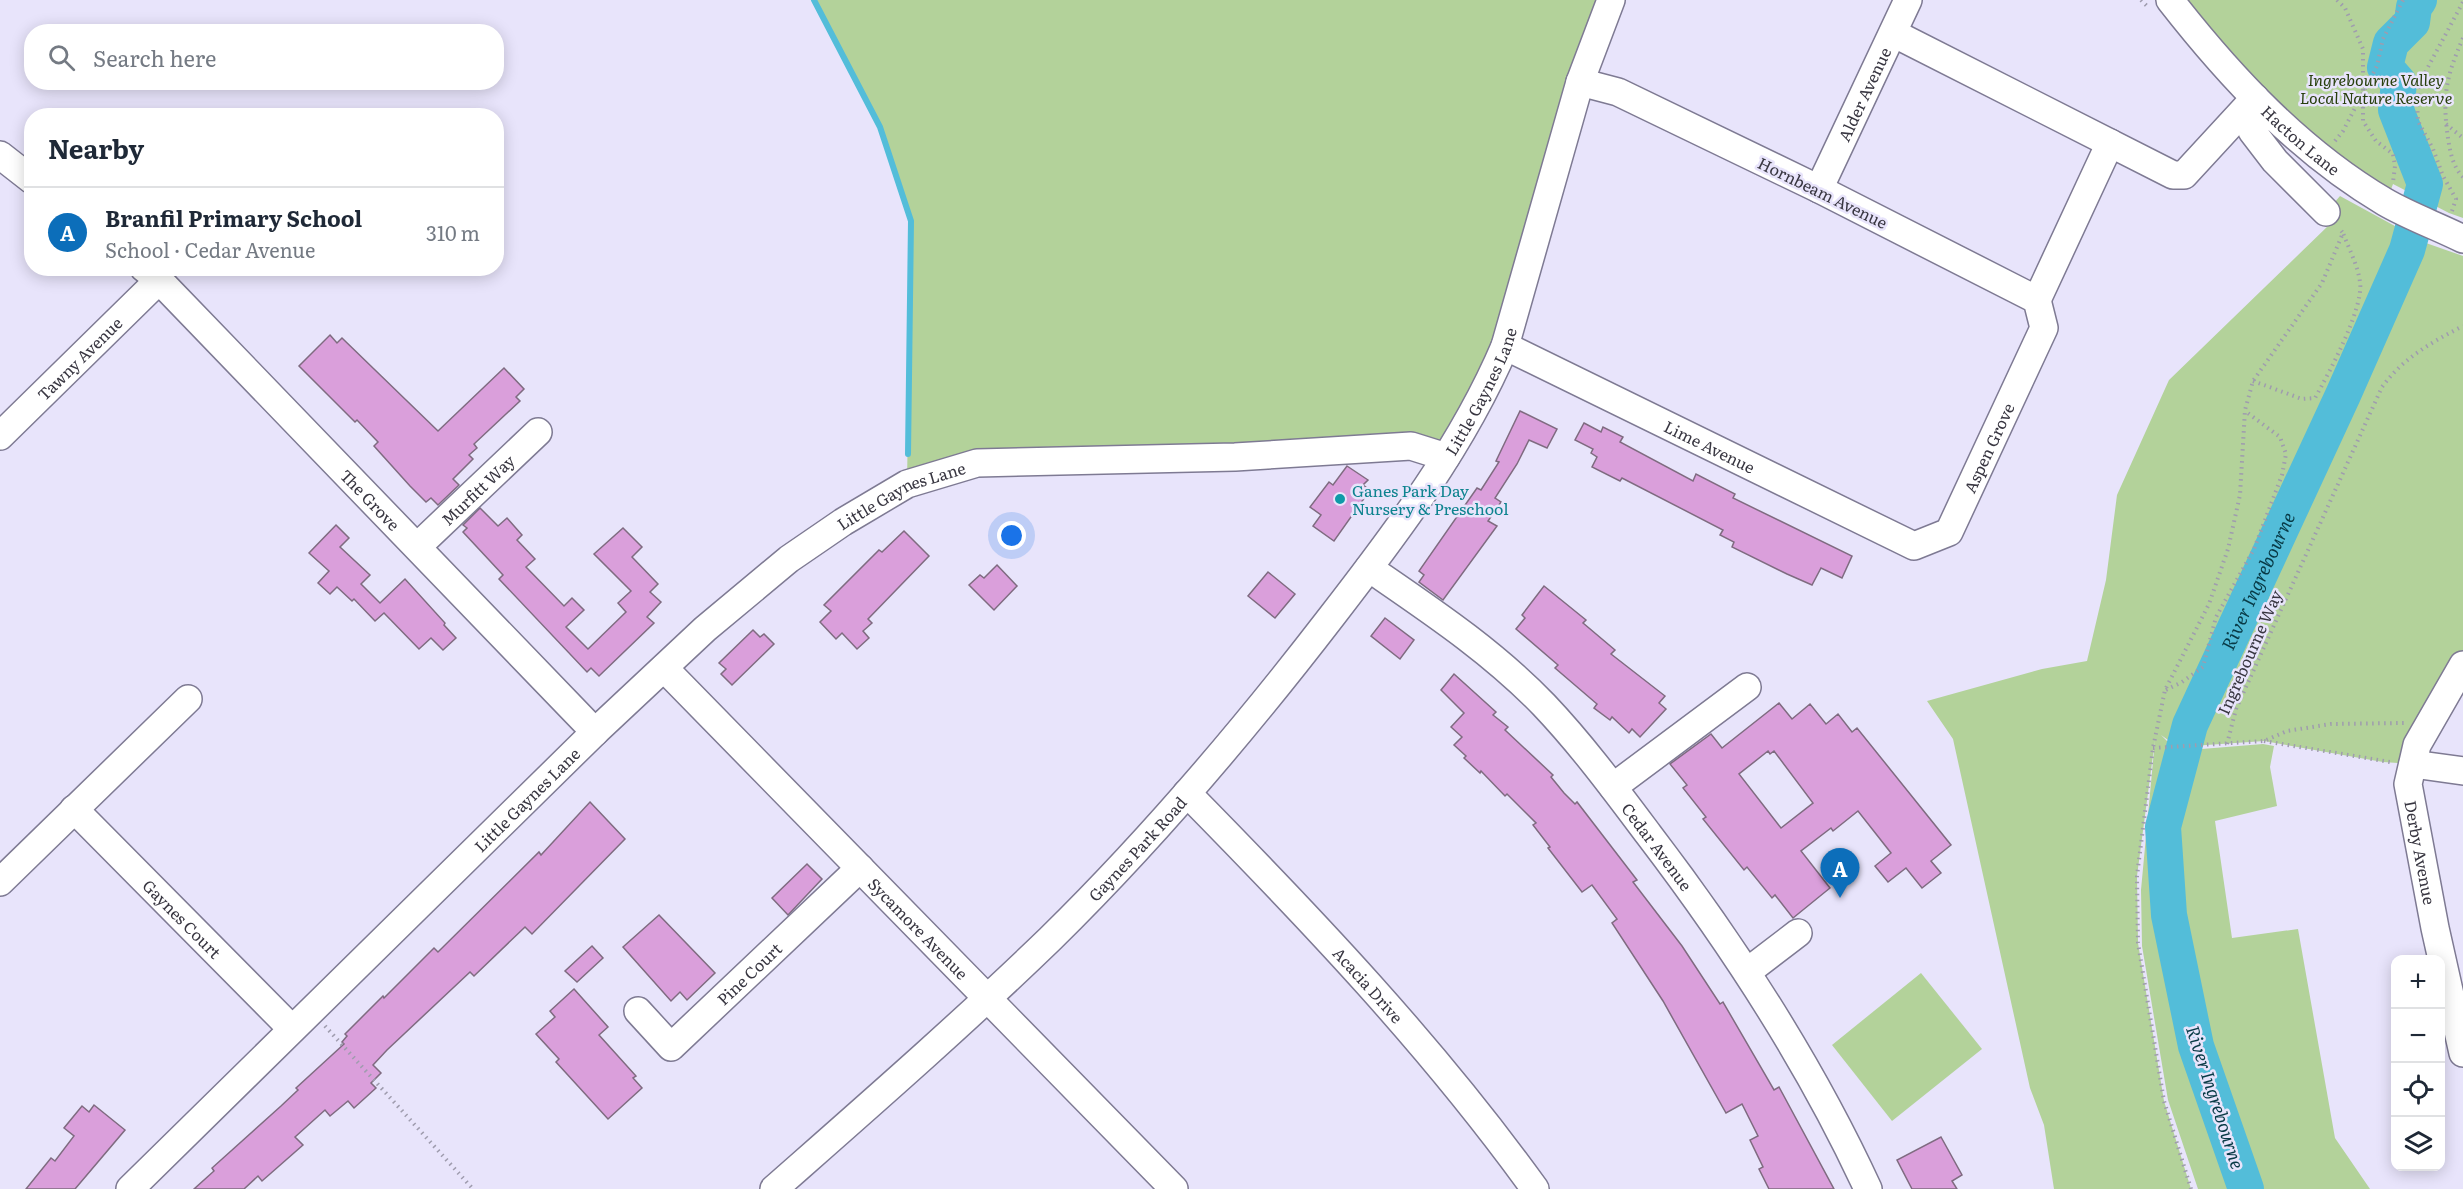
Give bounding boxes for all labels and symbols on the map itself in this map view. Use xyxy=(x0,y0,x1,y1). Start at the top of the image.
street label: Alder Avenue xyxy=(1831,43,1896,145)
park label: Ingrebourne Valley Local Nature Reserve xyxy=(2300,67,2452,109)
street label: Hacton Lane xyxy=(2256,99,2345,181)
street label: Hornbeam Avenue xyxy=(1754,150,1892,234)
street label: Tawny Avenue xyxy=(31,311,127,406)
street label: Little Gaynes Lane xyxy=(1438,324,1522,460)
street label: Aspen Grove xyxy=(1957,399,2020,497)
street label: Lime Avenue xyxy=(1660,414,1759,479)
street label: Murfitt Way xyxy=(435,448,520,530)
street label: Little Gaynes Lane xyxy=(832,455,968,535)
street label: The Grove xyxy=(335,463,406,535)
place label: Ganes Park Day Nursery & Preschool xyxy=(1352,478,1509,520)
marker: Ganes Park Day Nursery & Preschool xyxy=(1333,492,1347,506)
water label: River Ingrebourne xyxy=(2213,507,2301,654)
your location xyxy=(997,521,1026,550)
street label: Ingrebourne Way xyxy=(2211,585,2288,718)
street label: Little Gaynes Lane xyxy=(468,742,585,857)
street label: Gaynes Park Road xyxy=(1082,790,1192,906)
street label: Cedar Avenue xyxy=(1617,797,1698,895)
street label: Derby Avenue xyxy=(2399,798,2442,907)
pin: A xyxy=(1820,848,1860,898)
street label: Sycamore Avenue xyxy=(863,872,974,985)
street label: Gaynes Court xyxy=(138,873,227,964)
street label: Pine Court xyxy=(711,936,787,1010)
street label: Acacia Drive xyxy=(1328,941,1409,1028)
water label: River Ingrebourne xyxy=(2180,1022,2252,1172)

